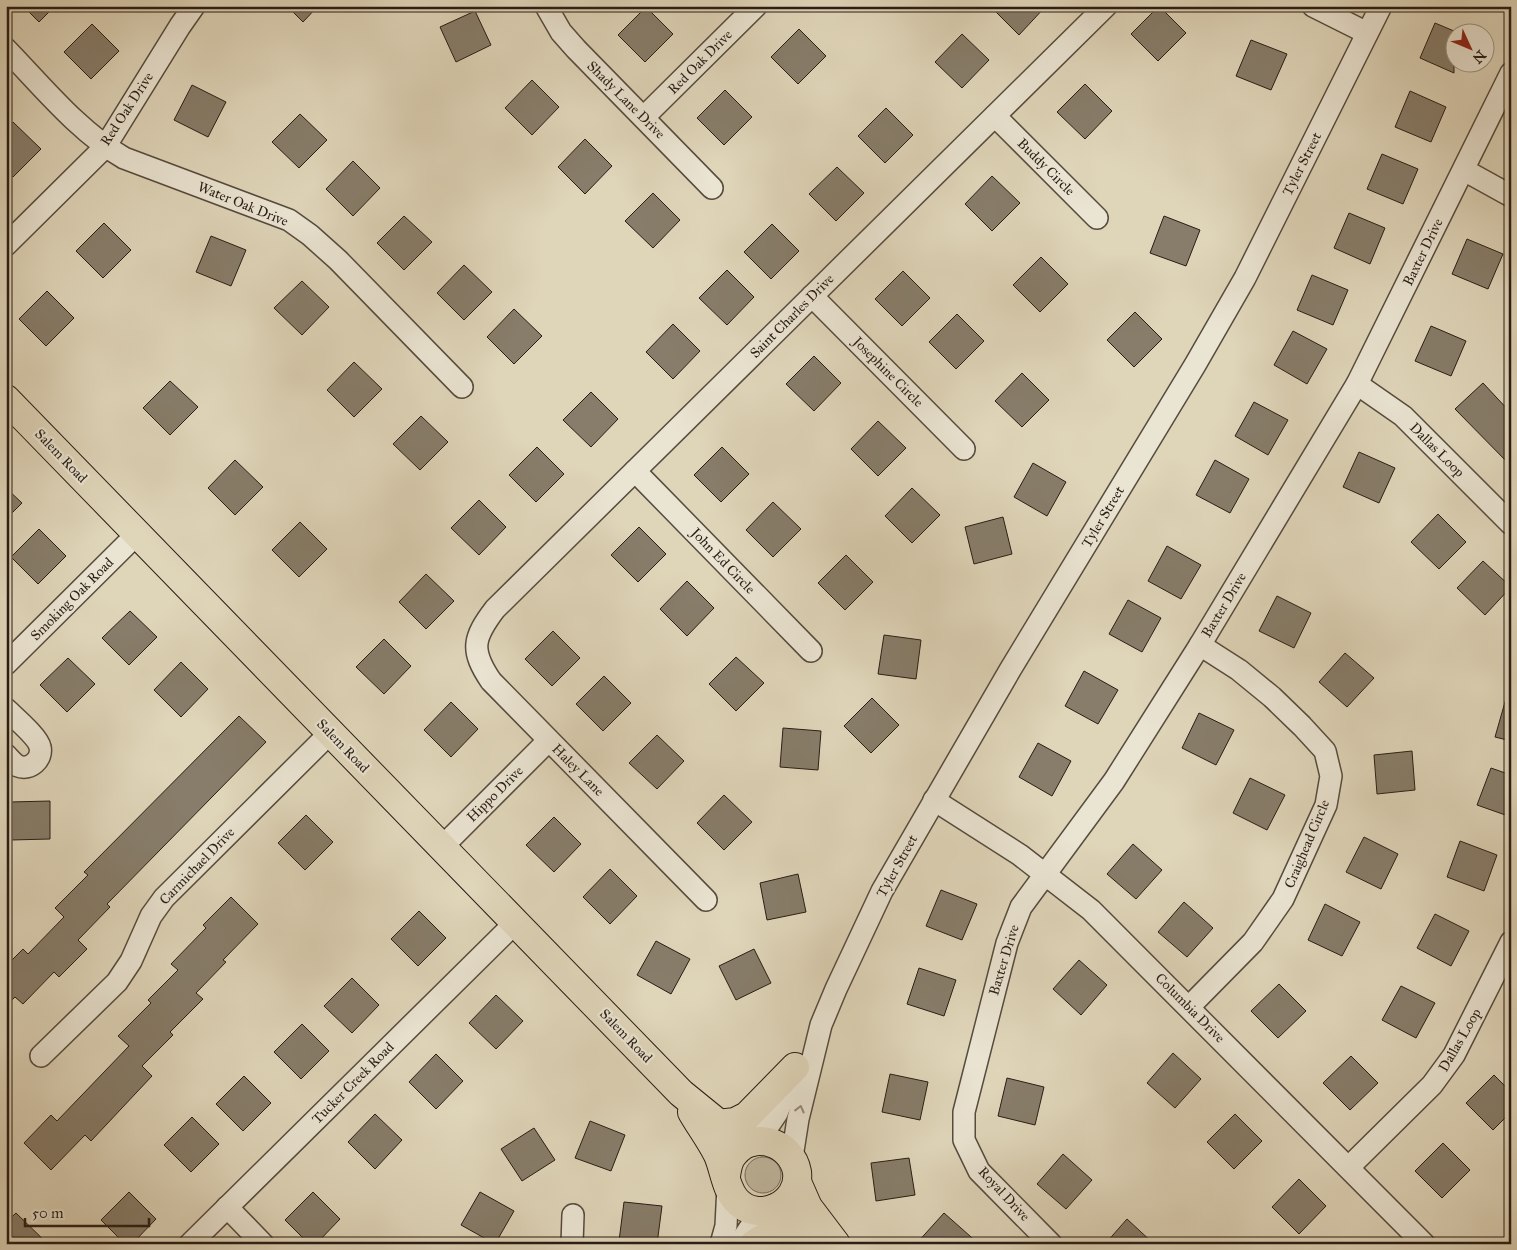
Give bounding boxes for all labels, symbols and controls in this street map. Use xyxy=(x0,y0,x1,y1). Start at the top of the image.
north arrow xyxy=(1444,22,1494,72)
street label: Red Oak Drive xyxy=(664,26,736,98)
text: N xyxy=(1469,47,1489,67)
street label: Shady Lane Drive xyxy=(583,57,669,143)
street label: Red Oak Drive xyxy=(97,69,157,149)
street label: Tyler Street xyxy=(1279,129,1325,198)
street label: Buddy Circle xyxy=(1014,135,1078,199)
street label: Water Oak Drive xyxy=(195,178,291,230)
street label: Baxter Drive xyxy=(1399,215,1447,288)
street label: Saint Charles Drive xyxy=(746,270,838,362)
street label: Josephine Circle xyxy=(847,332,927,412)
street label: Dallas Loop xyxy=(1406,419,1468,481)
street label: Salem Road xyxy=(31,426,91,486)
street label: Tyler Street xyxy=(1078,483,1128,551)
street label: John Ed Circle xyxy=(685,523,759,598)
street label: Smoking Oak Road xyxy=(27,554,117,644)
street label: Baxter Drive xyxy=(1198,569,1250,641)
street label: Salem Road xyxy=(313,716,373,776)
street label: Haley Lane xyxy=(548,740,608,800)
street label: Hippo Drive xyxy=(463,762,527,826)
street label: Craighead Circle xyxy=(1281,797,1333,891)
street label: Carmichael Drive xyxy=(156,824,238,908)
street label: Tyler Street xyxy=(873,832,921,900)
street label: Baxter Drive xyxy=(985,923,1023,997)
street label: Columbia Drive xyxy=(1152,970,1228,1046)
street label: Dallas Loop xyxy=(1435,1005,1485,1075)
street label: Salem Road xyxy=(596,1006,656,1066)
street label: Tucker Creek Road xyxy=(308,1038,398,1128)
one-way arrow xyxy=(794,1105,805,1114)
street label: Royal Drive xyxy=(974,1163,1034,1225)
scale bar xyxy=(25,1195,149,1227)
text: 50 m xyxy=(32,1204,64,1222)

